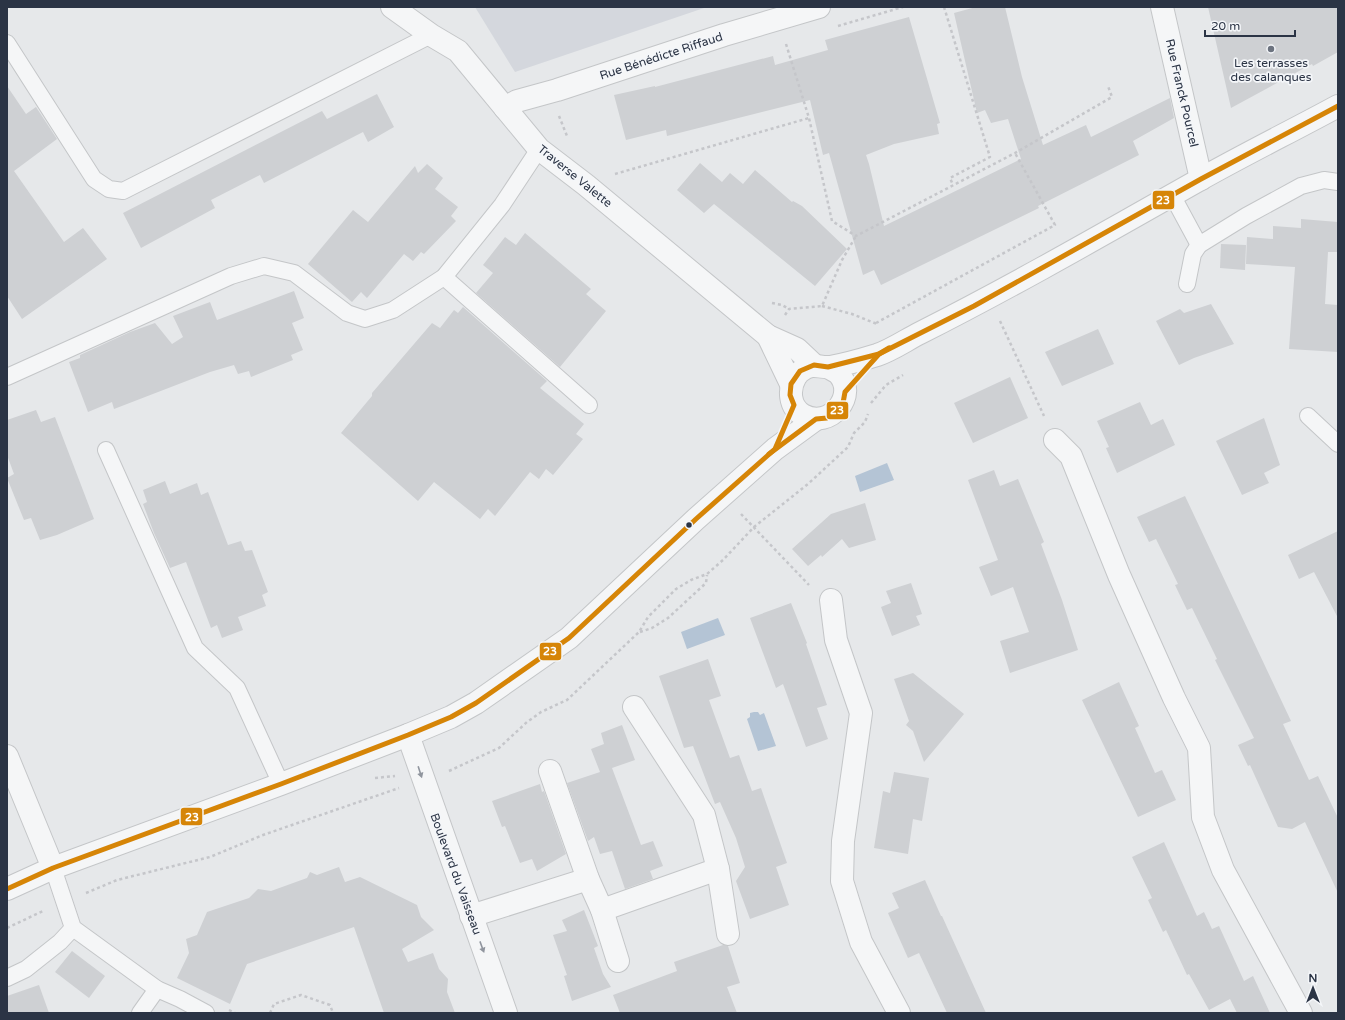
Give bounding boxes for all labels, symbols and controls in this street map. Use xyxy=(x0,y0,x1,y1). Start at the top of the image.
scale bar xyxy=(1205,12,1295,38)
text: 20 m xyxy=(1211,19,1240,33)
street label: Rue Bénédicte Riffaud xyxy=(598,29,724,83)
street label: Rue Franck Pourcel xyxy=(1163,38,1201,148)
marker: Les terrasses des calanques xyxy=(1266,44,1276,54)
place label: Les terrasses des calanques xyxy=(1231,56,1312,84)
street label: Traverse Valette xyxy=(535,142,615,210)
line badge: 23 xyxy=(1152,190,1175,210)
text: 23 xyxy=(1156,194,1170,207)
line badge: 23 xyxy=(826,401,849,420)
text: 23 xyxy=(830,404,844,417)
unlabelled marker xyxy=(684,520,694,530)
line badge: 23 xyxy=(539,642,562,661)
text: 23 xyxy=(543,645,557,658)
one-way arrow xyxy=(418,766,424,778)
line badge: 23 xyxy=(180,807,203,826)
text: 23 xyxy=(185,811,199,824)
street label: Boulevard du Vaisseau xyxy=(427,811,485,937)
one-way arrow xyxy=(480,942,486,954)
north arrow xyxy=(1293,968,1333,1008)
text: N xyxy=(1309,972,1317,985)

